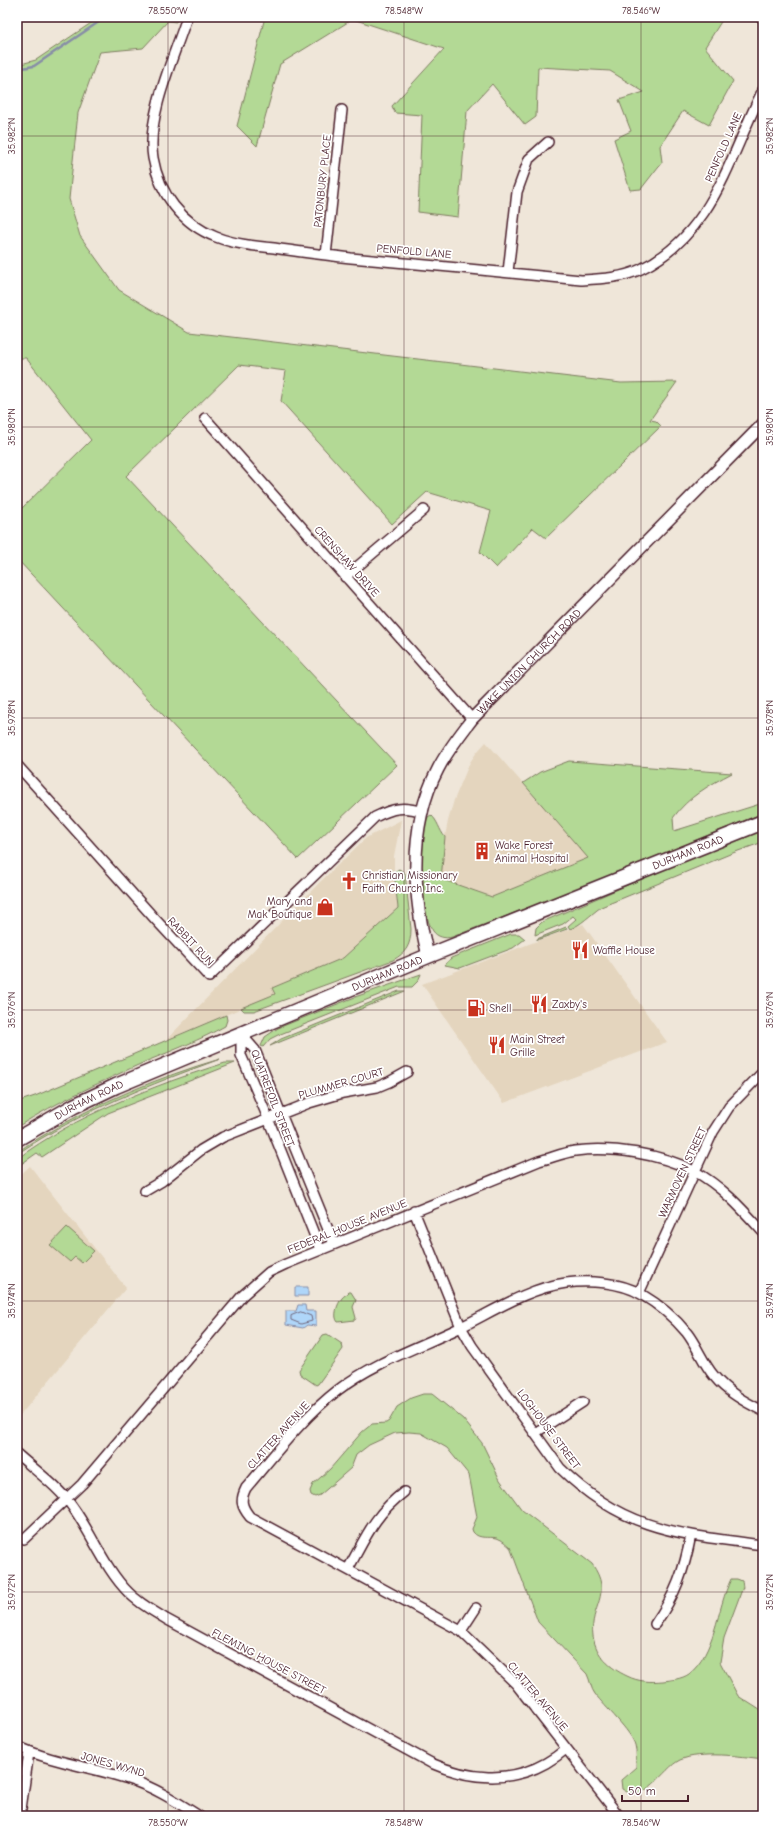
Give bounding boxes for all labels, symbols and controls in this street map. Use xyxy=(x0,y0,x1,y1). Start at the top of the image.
text: 78.550°W xyxy=(148,5,188,17)
text: 78.548°W xyxy=(385,5,423,17)
text: 78.546°W xyxy=(622,5,660,17)
street label: PENFOLD LANE xyxy=(702,110,745,184)
text: 35.982°N xyxy=(6,118,18,154)
text: 35.982°N xyxy=(764,118,776,154)
street label: PATONBURY PLACE xyxy=(311,134,334,228)
street label: PENFOLD LANE xyxy=(376,242,452,261)
text: 35.980°N xyxy=(6,408,18,446)
text: 35.980°N xyxy=(764,408,776,446)
street label: CRENSHAW DRIVE xyxy=(311,523,382,600)
street label: WAKE UNION CHURCH ROAD xyxy=(474,606,584,717)
text: 35.978°N xyxy=(6,700,18,736)
text: 35.978°N xyxy=(764,700,776,736)
street label: DURHAM ROAD xyxy=(650,833,725,873)
place label: Wake Forest Animal Hospital xyxy=(495,839,568,865)
building icon: Wake Forest Animal Hospital xyxy=(472,841,492,861)
place label: Christian Missionary Faith Church Inc. xyxy=(362,869,457,895)
church icon: Christian Missionary Faith Church Inc. xyxy=(339,871,359,891)
place label: Mary and Mak Boutique xyxy=(247,895,312,921)
shop icon: Mary and Mak Boutique xyxy=(315,897,335,917)
street label: RABBIT RUN xyxy=(165,914,216,968)
restaurant icon: Waffle House xyxy=(570,940,590,960)
place label: Waffle House xyxy=(593,944,655,957)
street label: DURHAM ROAD xyxy=(350,953,425,994)
text: 35.976°N xyxy=(6,992,18,1028)
text: 35.976°N xyxy=(764,992,776,1028)
restaurant icon: Zaxby's xyxy=(529,994,549,1014)
fuel station icon: Shell xyxy=(466,998,486,1018)
place label: Zaxby's xyxy=(552,998,587,1011)
place label: Shell xyxy=(489,1002,511,1015)
place label: Main Street Grille xyxy=(510,1033,566,1059)
restaurant icon: Main Street Grille xyxy=(487,1035,507,1055)
street label: QUATREFOIL STREET xyxy=(248,1048,297,1149)
street label: PLUMMER COURT xyxy=(297,1065,385,1102)
street label: DURHAM ROAD xyxy=(52,1078,125,1123)
street label: WARMOVEN STREET xyxy=(656,1124,709,1220)
street label: FEDERAL HOUSE AVENUE xyxy=(286,1196,409,1256)
text: 35.974°N xyxy=(6,1283,18,1319)
text: 35.974°N xyxy=(764,1283,776,1319)
street label: LOGHOUSE STREET xyxy=(514,1387,583,1472)
street label: CLATTER AVENUE xyxy=(245,1399,312,1472)
text: 35.972°N xyxy=(6,1574,18,1610)
text: 35.972°N xyxy=(764,1574,776,1610)
street label: FLEMING HOUSE STREET xyxy=(210,1626,328,1697)
street label: CLATTER AVENUE xyxy=(505,1659,571,1734)
street label: JONES WYND xyxy=(79,1749,146,1780)
scale bar xyxy=(622,1777,688,1803)
text: 50 m xyxy=(628,1784,656,1798)
text: 78.550°W xyxy=(148,1817,188,1829)
text: 78.548°W xyxy=(385,1817,423,1829)
text: 78.546°W xyxy=(622,1817,660,1829)

